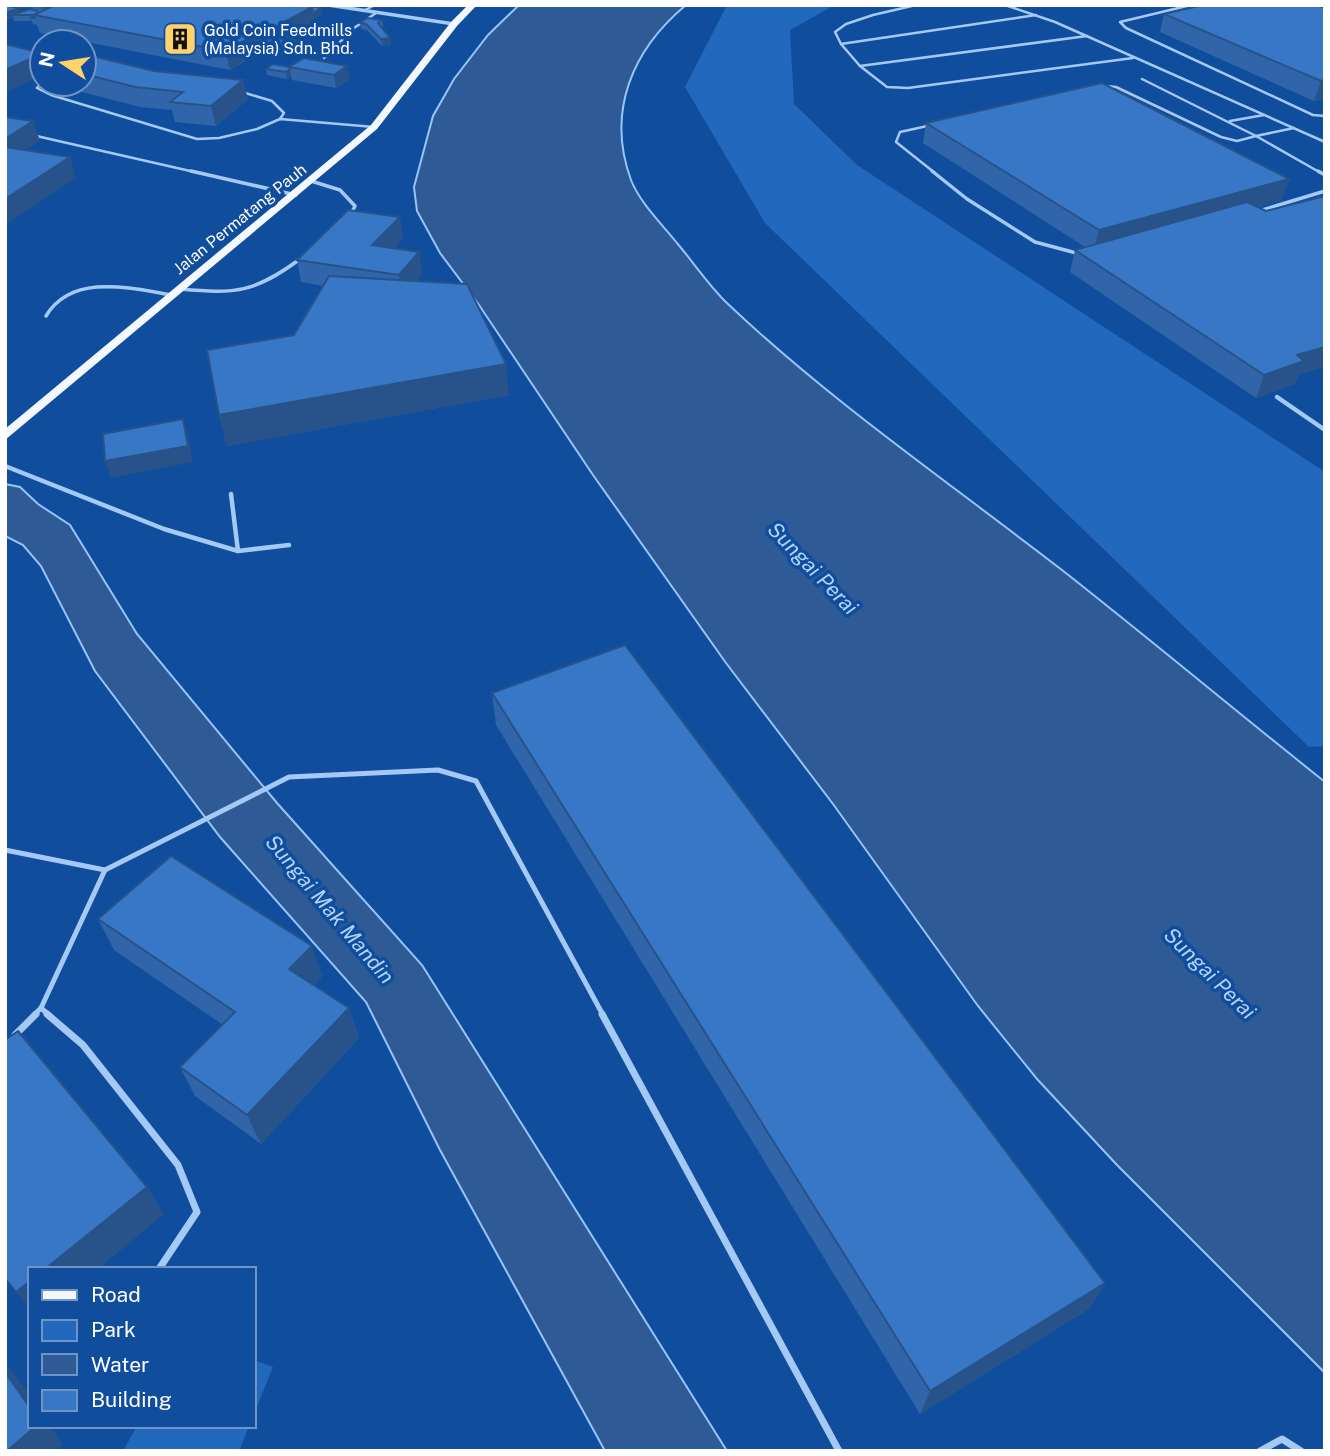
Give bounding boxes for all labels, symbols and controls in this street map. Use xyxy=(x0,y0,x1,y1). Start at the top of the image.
building icon: Gold Coin Feedmills (Malaysia) Sdn. Bhd. xyxy=(161,20,199,58)
place label: Gold Coin Feedmills (Malaysia) Sdn. Bhd. xyxy=(204,21,353,58)
north arrow xyxy=(28,28,98,98)
text: N xyxy=(34,50,59,69)
street label: Jalan Permatang Pauh xyxy=(170,160,310,278)
water label: Sungai Perai xyxy=(763,517,863,619)
water label: Sungai Mak Mandin xyxy=(260,830,400,988)
water label: Sungai Perai xyxy=(1159,922,1261,1024)
legend xyxy=(28,1267,256,1428)
text: Road xyxy=(91,1282,141,1307)
text: Park xyxy=(91,1317,136,1342)
text: Water xyxy=(91,1352,149,1377)
text: Building xyxy=(91,1387,172,1412)

